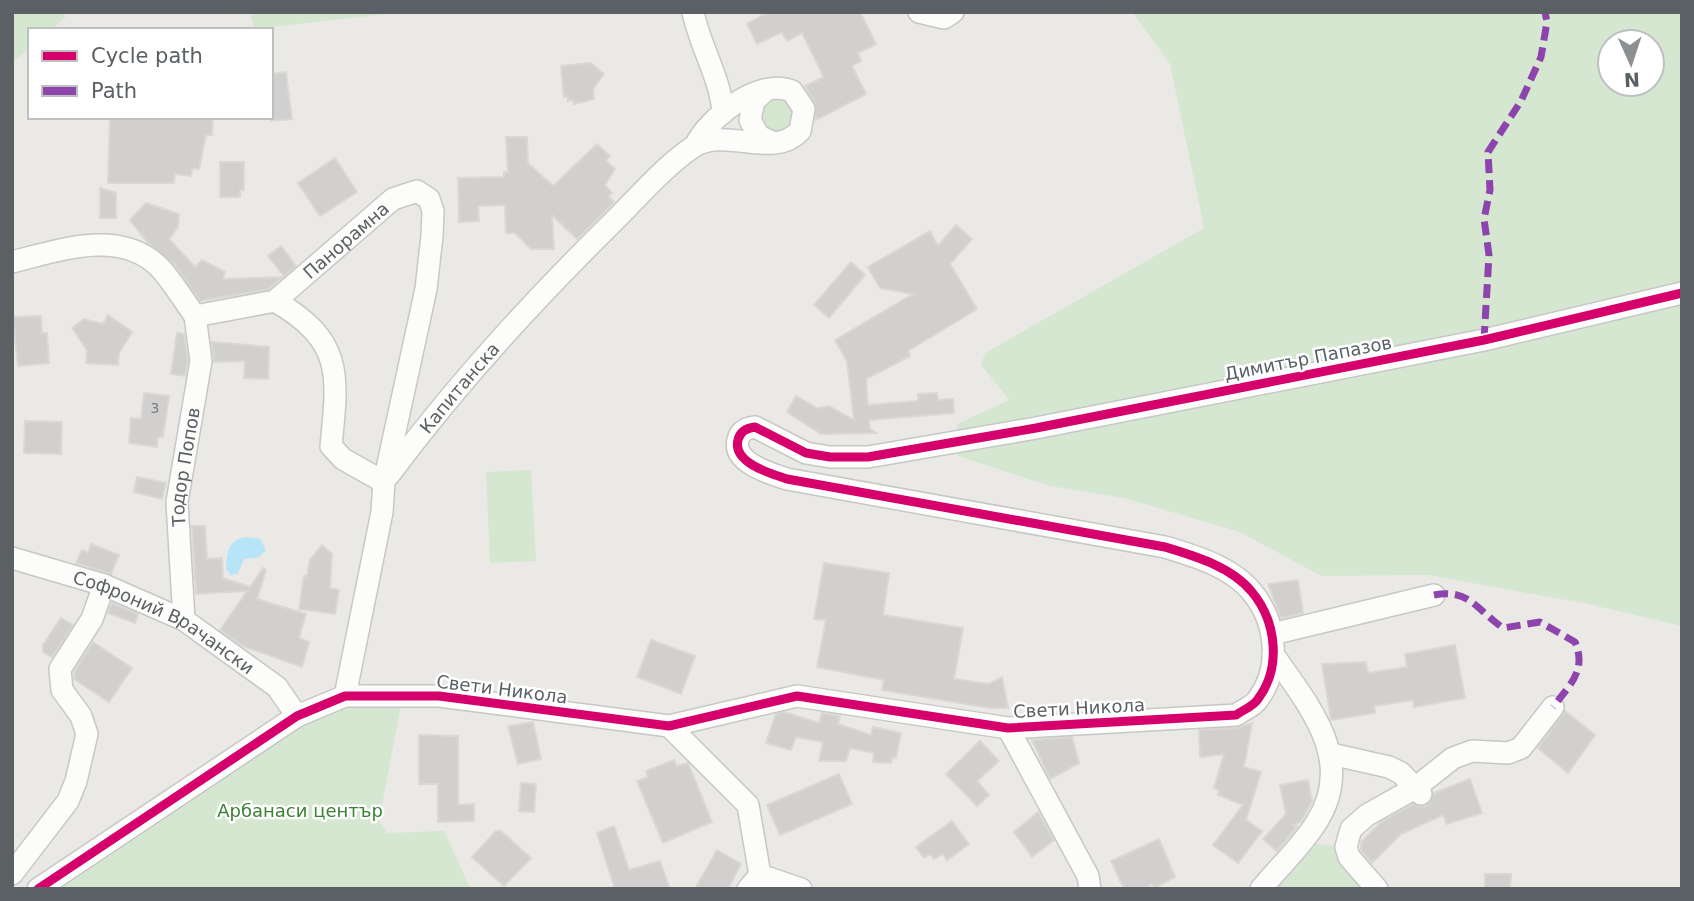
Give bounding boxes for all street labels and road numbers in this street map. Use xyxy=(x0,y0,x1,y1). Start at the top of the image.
street label: Панорамна xyxy=(298,197,393,283)
street label: Димитър Папазов xyxy=(1223,331,1393,385)
street label: Капитанска xyxy=(415,338,503,437)
street label: Тодор Попов xyxy=(166,405,203,528)
street label: Софроний Врачански xyxy=(71,566,259,678)
street label: Свети Никола xyxy=(435,671,569,707)
street label: Свети Никола xyxy=(1013,694,1145,722)

